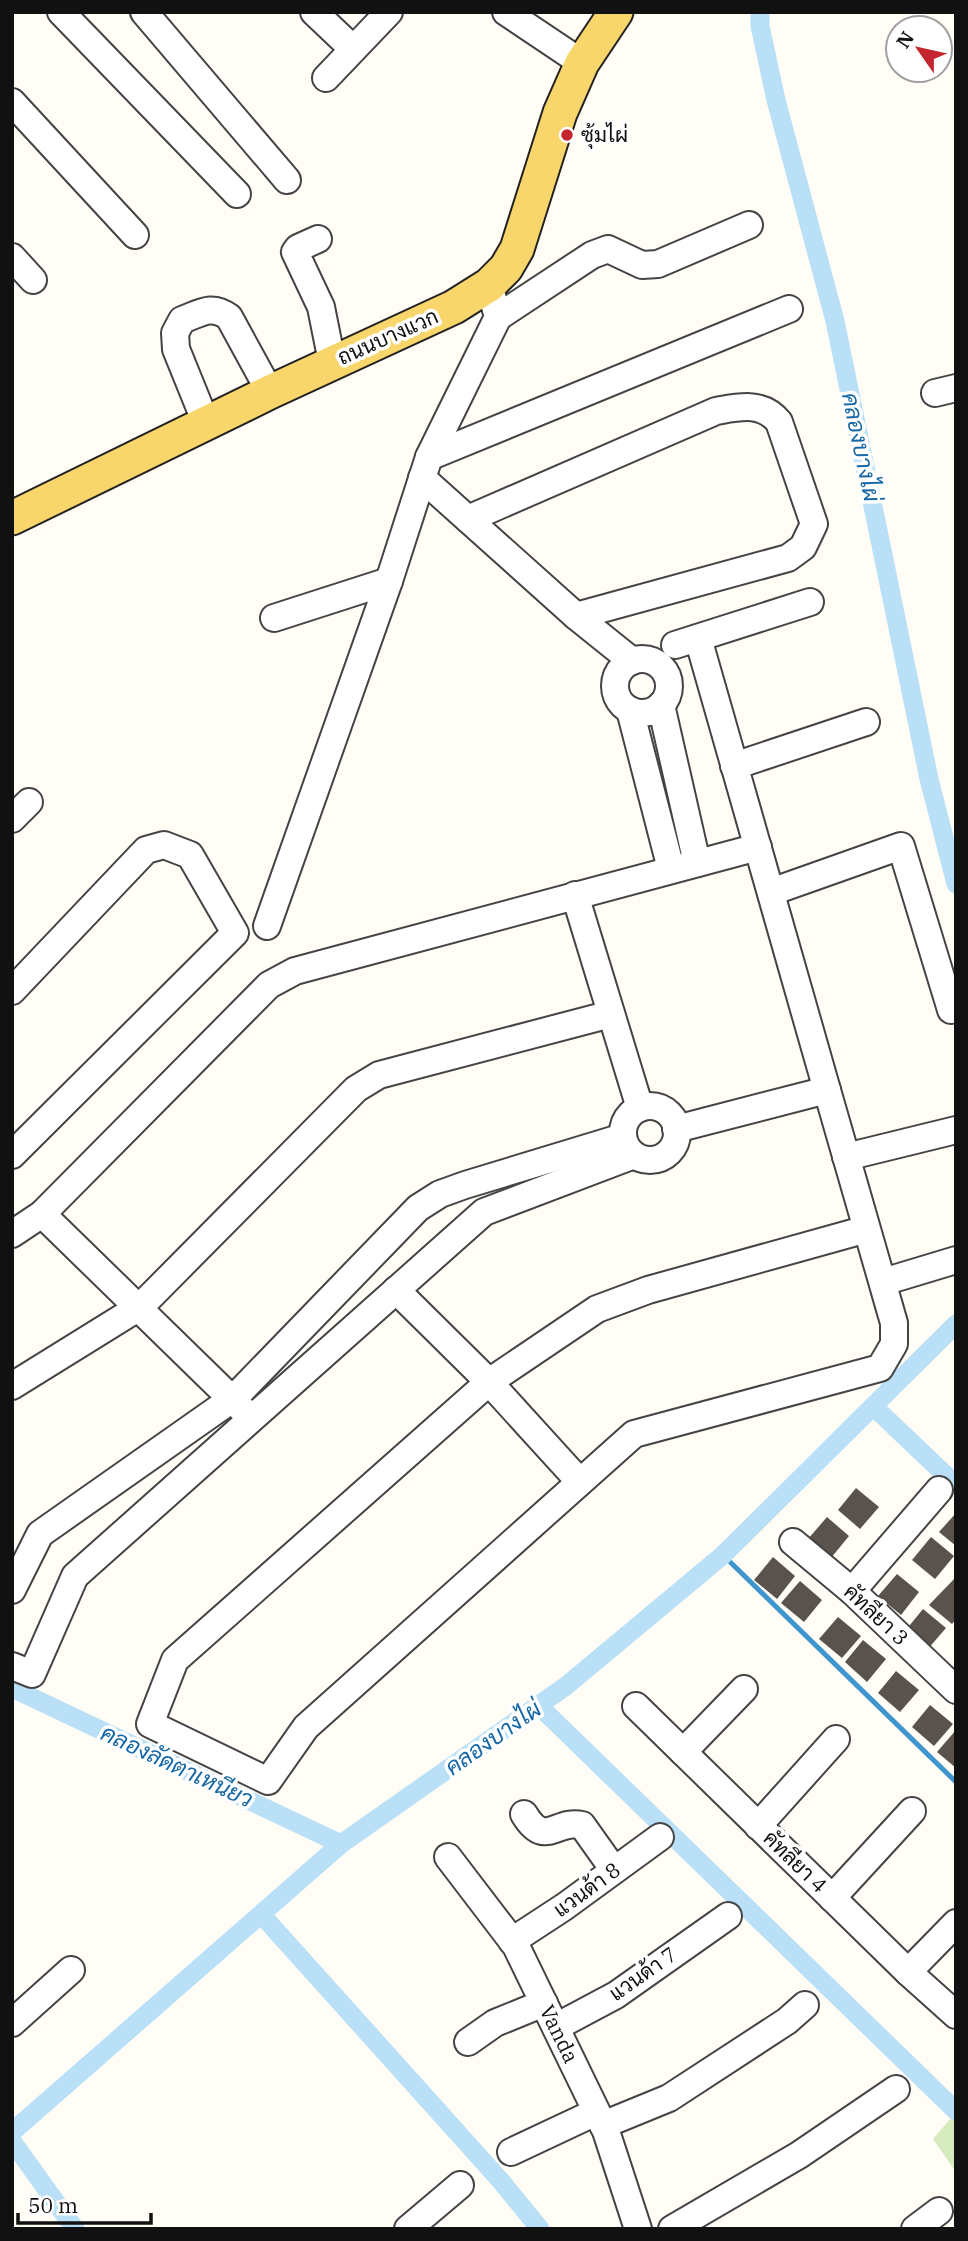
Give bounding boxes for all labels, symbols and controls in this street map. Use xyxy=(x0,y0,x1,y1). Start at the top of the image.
north arrow xyxy=(884,14,954,84)
text: N xyxy=(891,27,919,52)
place label: ซุ้มไผ่ xyxy=(581,120,628,149)
marker: ซุ้มไผ่ xyxy=(559,127,575,143)
street label: ถนนบางแวก xyxy=(333,301,442,371)
water label: คลองบางไผ่ xyxy=(836,389,888,505)
street label: คัทลียา 3 xyxy=(838,1577,915,1651)
water label: คลองบางไผ่ xyxy=(438,1693,547,1781)
water label: คลองลัดตาเหนียว xyxy=(97,1717,258,1813)
street label: คัทลียา 4 xyxy=(758,1824,834,1899)
street label: แวนด้า 8 xyxy=(547,1855,626,1923)
street label: แวนด้า 7 xyxy=(603,1940,682,2007)
street label: Vanda xyxy=(534,2000,586,2068)
scale bar xyxy=(18,2182,150,2226)
text: 50 m xyxy=(28,2191,78,2219)

